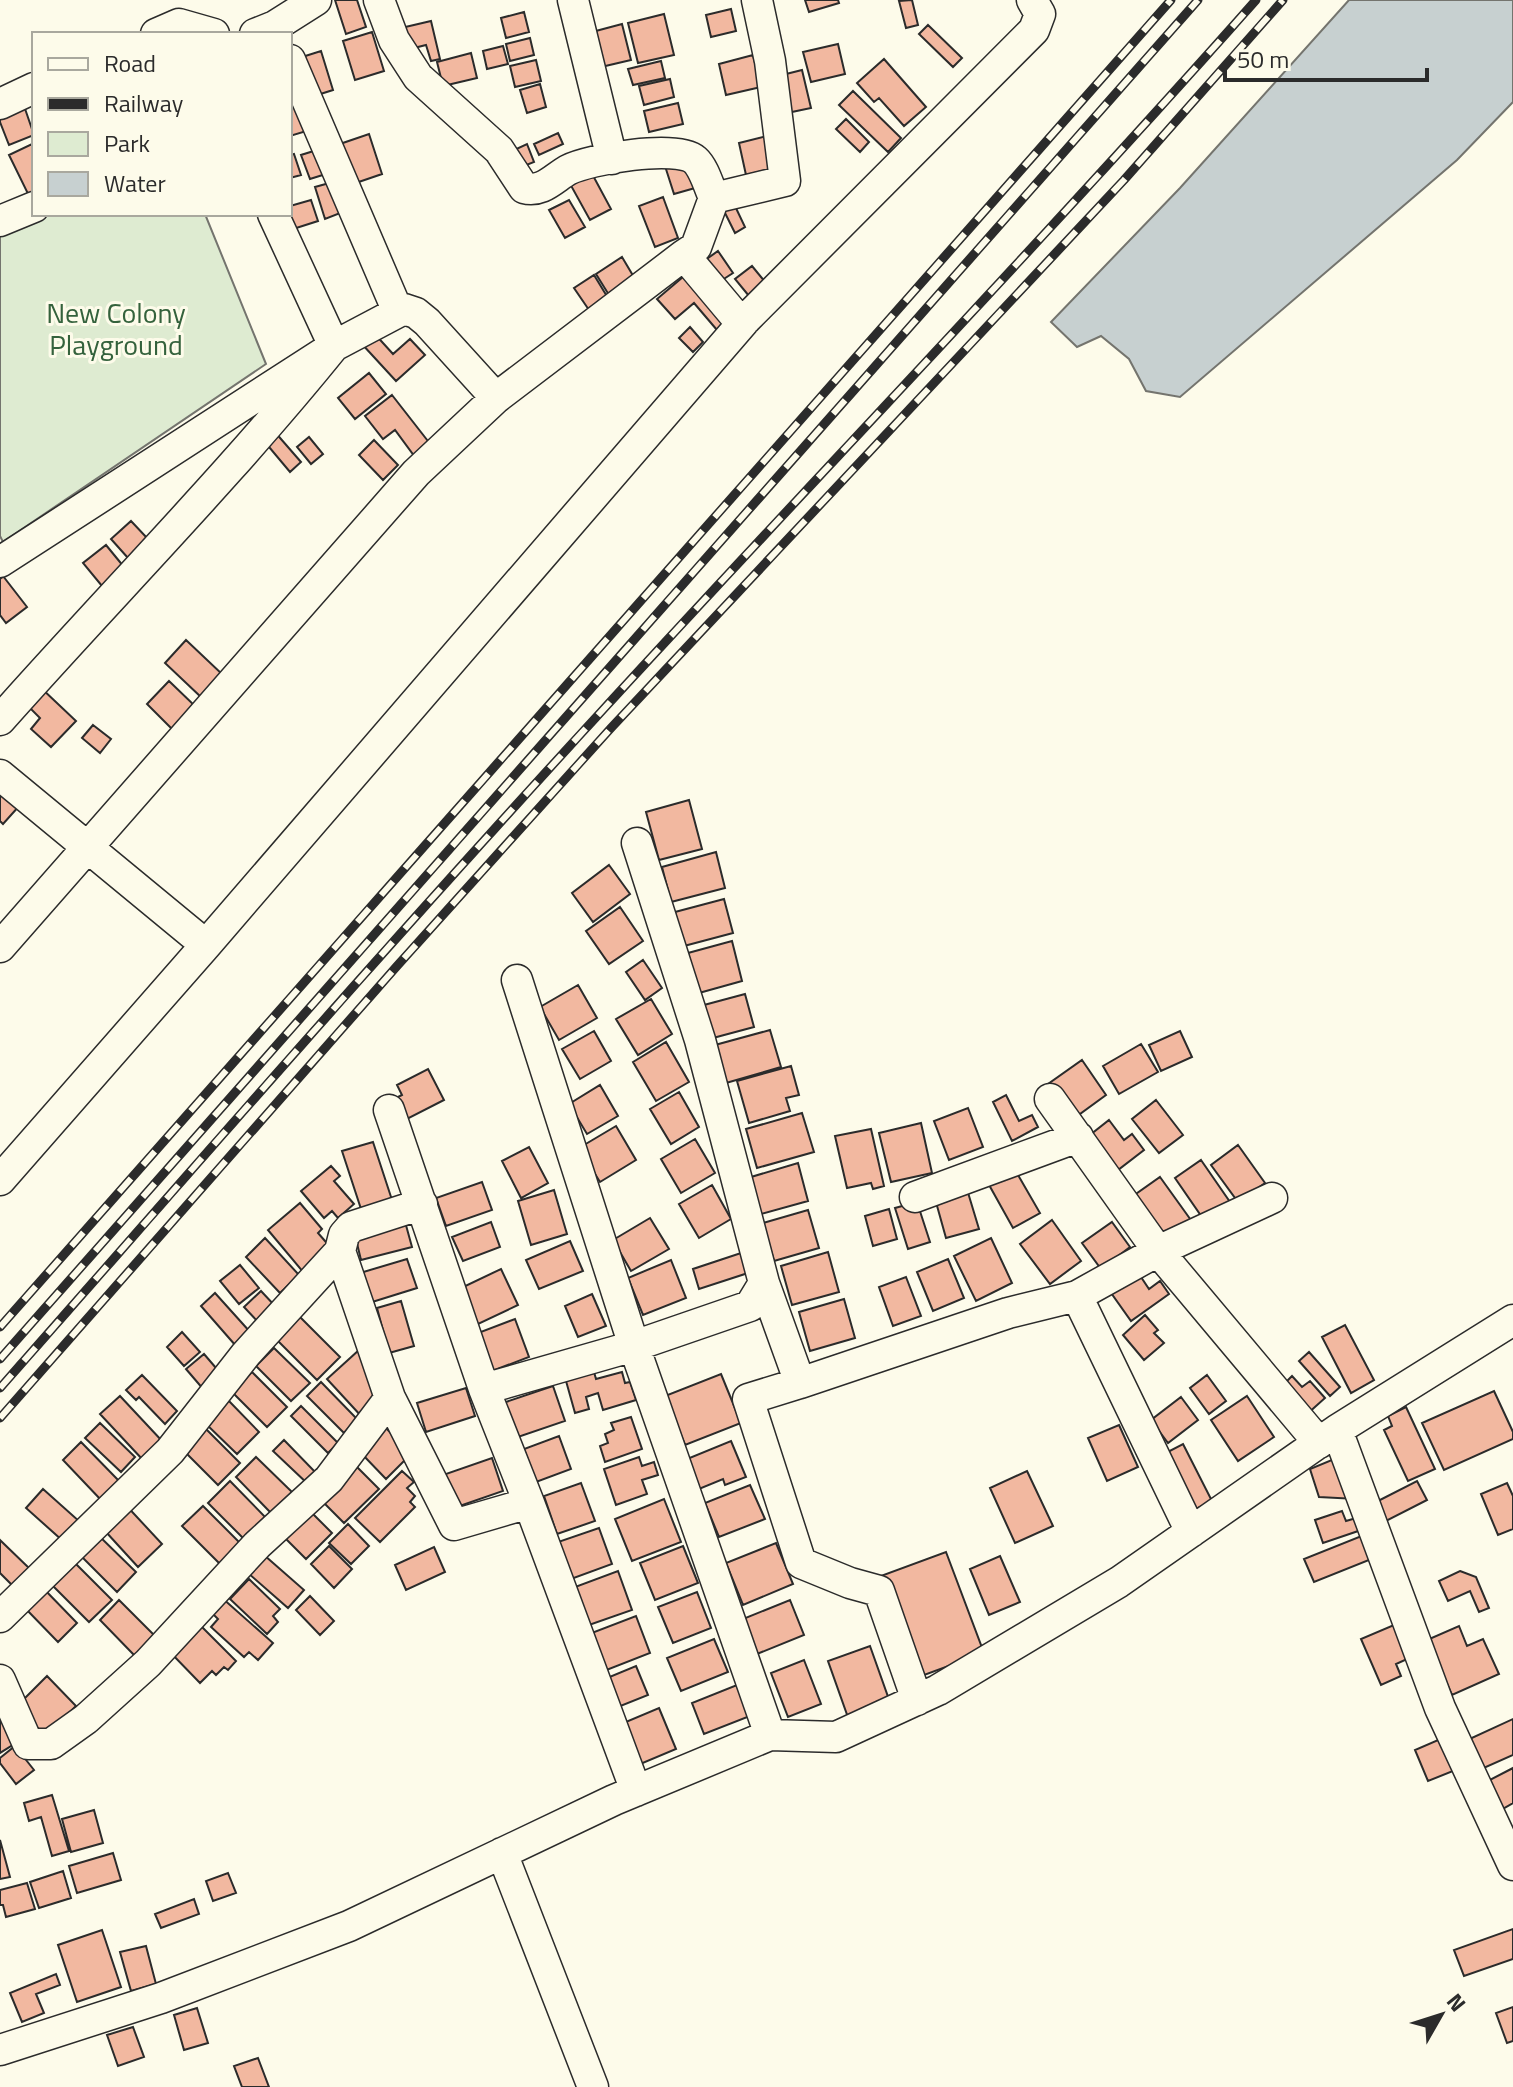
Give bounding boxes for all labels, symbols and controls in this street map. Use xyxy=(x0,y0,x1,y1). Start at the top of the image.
legend xyxy=(32,32,292,216)
scale bar xyxy=(1225,32,1427,82)
text: 50 m xyxy=(1237,41,1289,77)
text: Road xyxy=(104,45,156,81)
text: Railway xyxy=(104,85,184,121)
text: Park xyxy=(104,125,150,161)
text: Water xyxy=(104,165,166,201)
park label: New Colony Playground xyxy=(46,291,186,366)
north arrow xyxy=(1401,1975,1481,2055)
text: N xyxy=(1439,1986,1475,2019)

